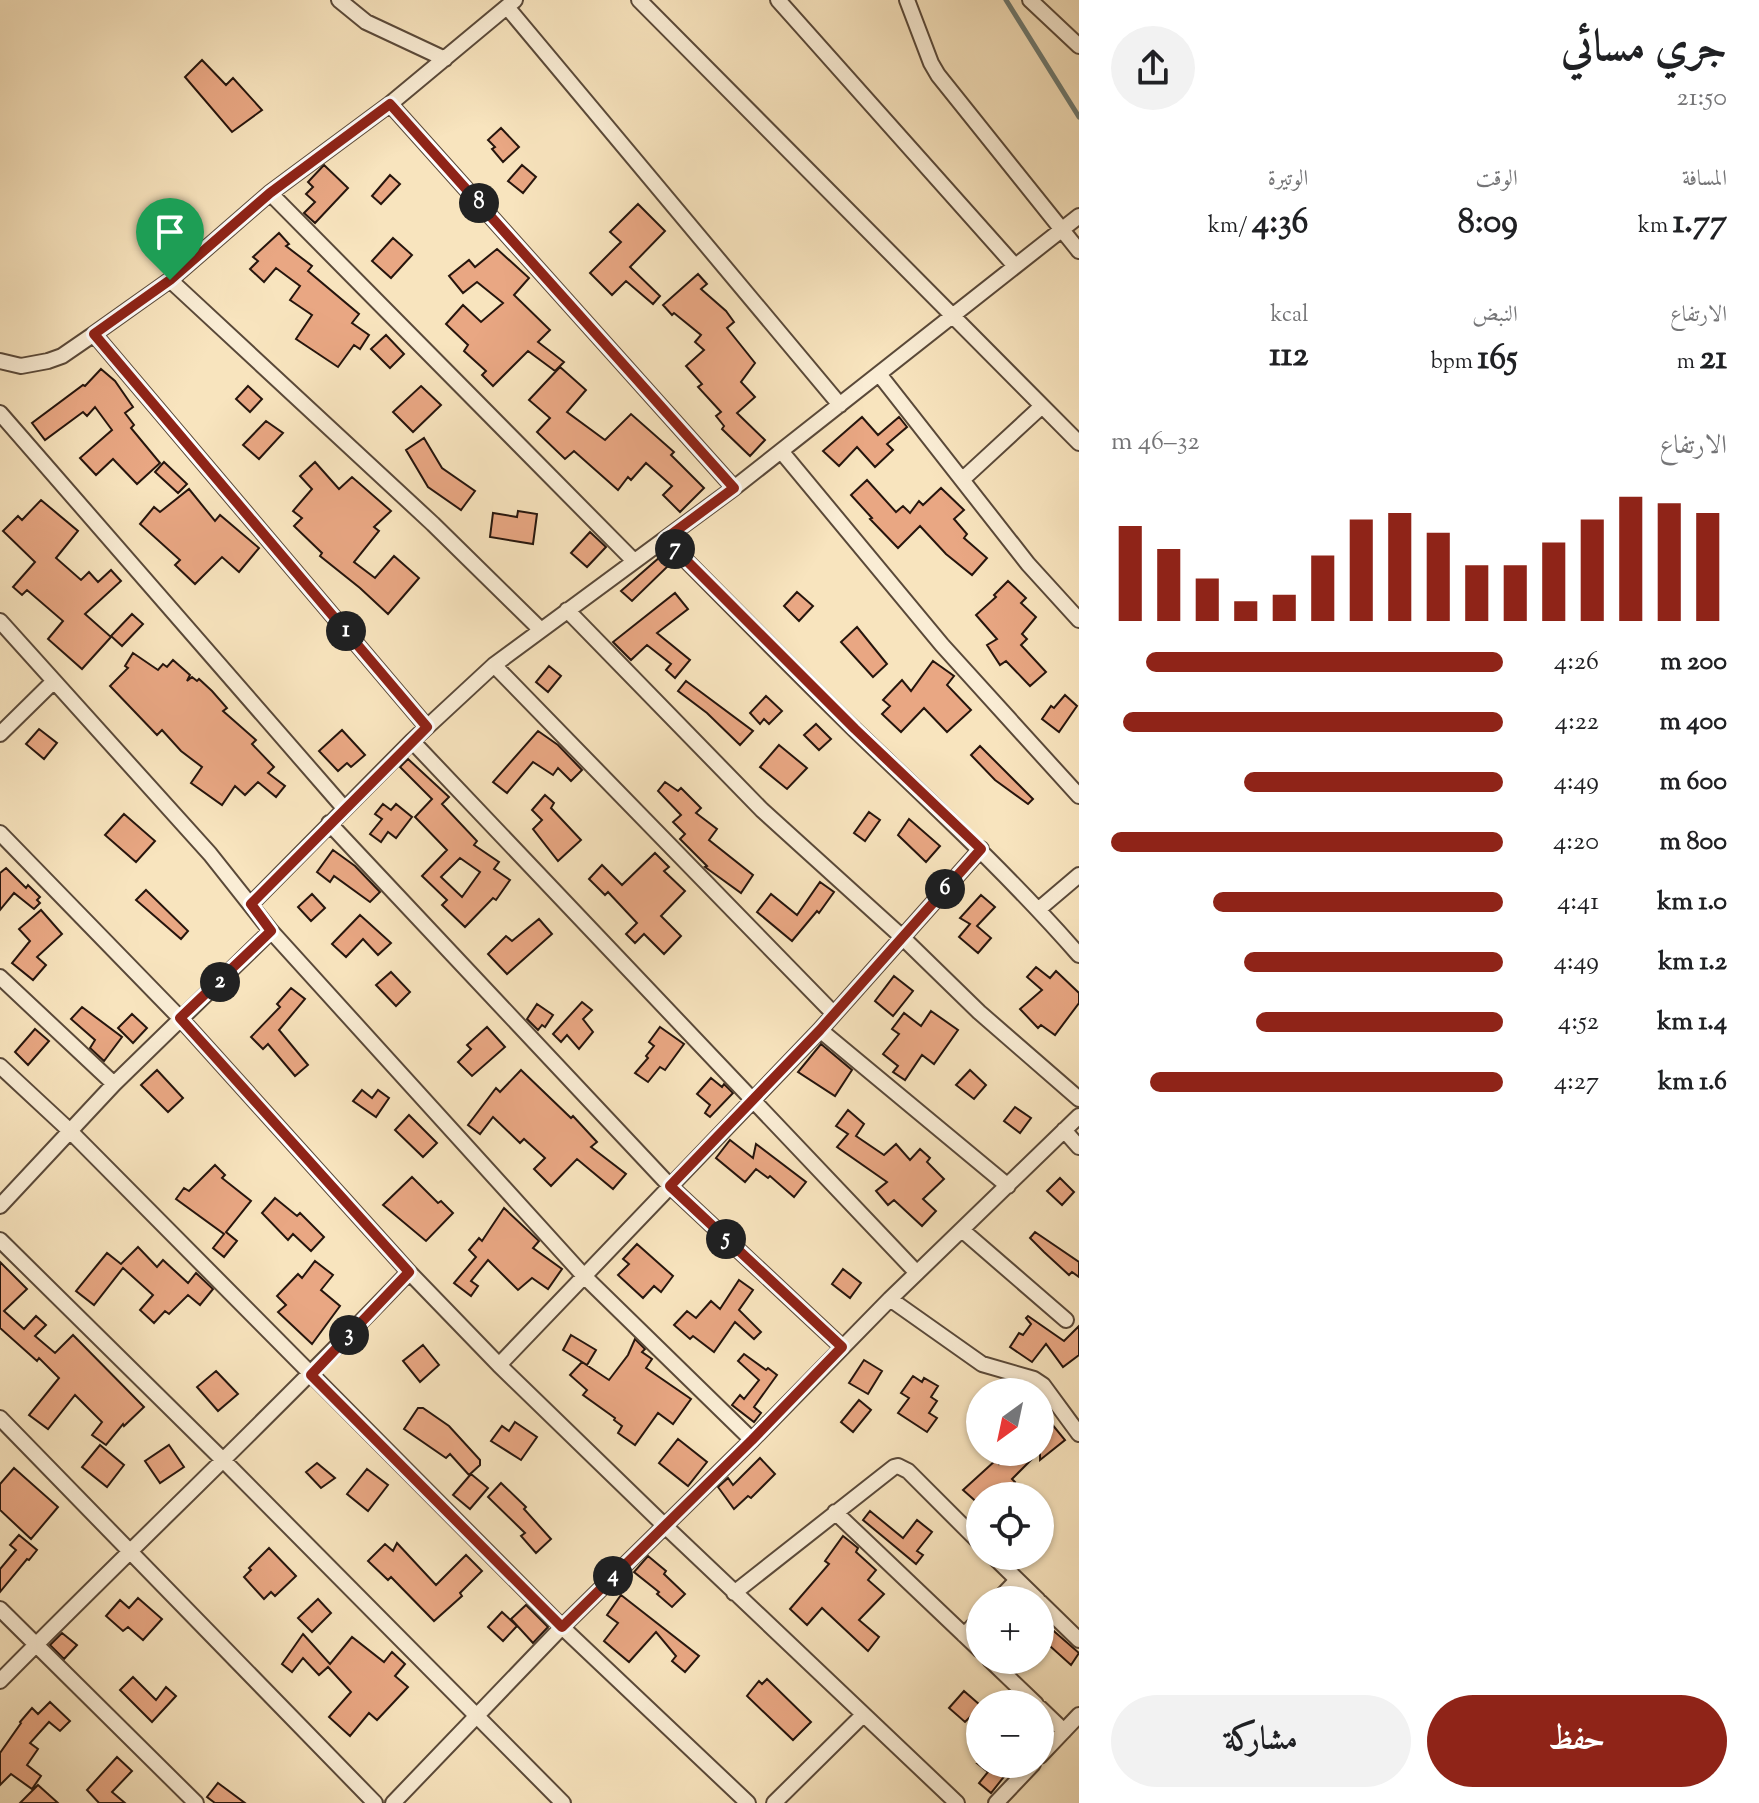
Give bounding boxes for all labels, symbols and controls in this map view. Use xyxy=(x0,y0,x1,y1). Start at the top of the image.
text: جري مسائي xyxy=(1561,18,1727,81)
button: share xyxy=(1111,26,1195,110)
text: 21:50 xyxy=(1677,80,1727,117)
text: الوتيرة xyxy=(1268,164,1308,196)
text: الوقت xyxy=(1476,164,1518,196)
text: المسافة xyxy=(1682,164,1727,196)
pin: 8 xyxy=(459,183,499,223)
text: 8 xyxy=(473,187,485,219)
pin xyxy=(136,198,204,280)
text: 4:36 xyxy=(1252,199,1308,248)
text: 8:09 xyxy=(1458,199,1518,248)
text: 1.77 xyxy=(1673,199,1727,248)
icon: arrive xyxy=(148,210,192,254)
text: /km xyxy=(1208,211,1252,243)
text: km xyxy=(1638,211,1673,243)
text: kcal xyxy=(1271,300,1308,332)
text: النبض xyxy=(1472,300,1518,332)
text: الارتفاع xyxy=(1670,300,1727,332)
text: 112 xyxy=(1269,332,1308,381)
text: 165 xyxy=(1478,335,1518,384)
text: 21 xyxy=(1700,335,1727,384)
text: bpm xyxy=(1431,347,1478,379)
text: m xyxy=(1677,347,1700,379)
text: 32–46 m xyxy=(1111,424,1200,461)
text: الارتفاع xyxy=(1660,428,1727,465)
pin: 7 xyxy=(655,529,695,569)
text: 7 xyxy=(669,533,681,565)
pin: 1 xyxy=(326,611,366,651)
text: 1 xyxy=(342,615,350,647)
text: 4:26 xyxy=(1554,644,1599,681)
text: 200 m xyxy=(1660,644,1727,681)
text: 4:22 xyxy=(1555,704,1599,741)
text: 400 m xyxy=(1660,704,1727,741)
text: 4:49 xyxy=(1554,764,1599,801)
text: 600 m xyxy=(1660,764,1727,801)
text: 4:20 xyxy=(1553,824,1599,861)
text: 800 m xyxy=(1659,824,1727,861)
pin: 6 xyxy=(925,869,965,909)
text: 6 xyxy=(940,873,950,905)
text: 4:41 xyxy=(1557,884,1599,921)
text: 1.0 km xyxy=(1657,884,1727,921)
text: 4:49 xyxy=(1554,944,1599,981)
text: 1.2 km xyxy=(1658,944,1727,981)
pin: 2 xyxy=(200,962,240,1002)
text: 2 xyxy=(215,966,225,998)
text: 4:52 xyxy=(1558,1004,1599,1041)
text: 1.4 km xyxy=(1657,1004,1727,1041)
text: 4:27 xyxy=(1554,1064,1599,1101)
text: 1.6 km xyxy=(1658,1064,1727,1101)
pin: 5 xyxy=(706,1219,746,1259)
text: 5 xyxy=(722,1223,730,1255)
pin: 3 xyxy=(329,1315,369,1355)
text: 3 xyxy=(345,1319,353,1351)
north arrow xyxy=(966,1378,1054,1466)
map controls xyxy=(966,1378,1054,1778)
button: locate xyxy=(966,1482,1054,1570)
pin: 4 xyxy=(593,1556,633,1596)
text: 4 xyxy=(607,1560,619,1592)
button: + xyxy=(966,1586,1054,1674)
button: − xyxy=(966,1690,1054,1778)
button: مشاركة xyxy=(1111,1695,1411,1787)
button: حفظ xyxy=(1427,1695,1727,1787)

